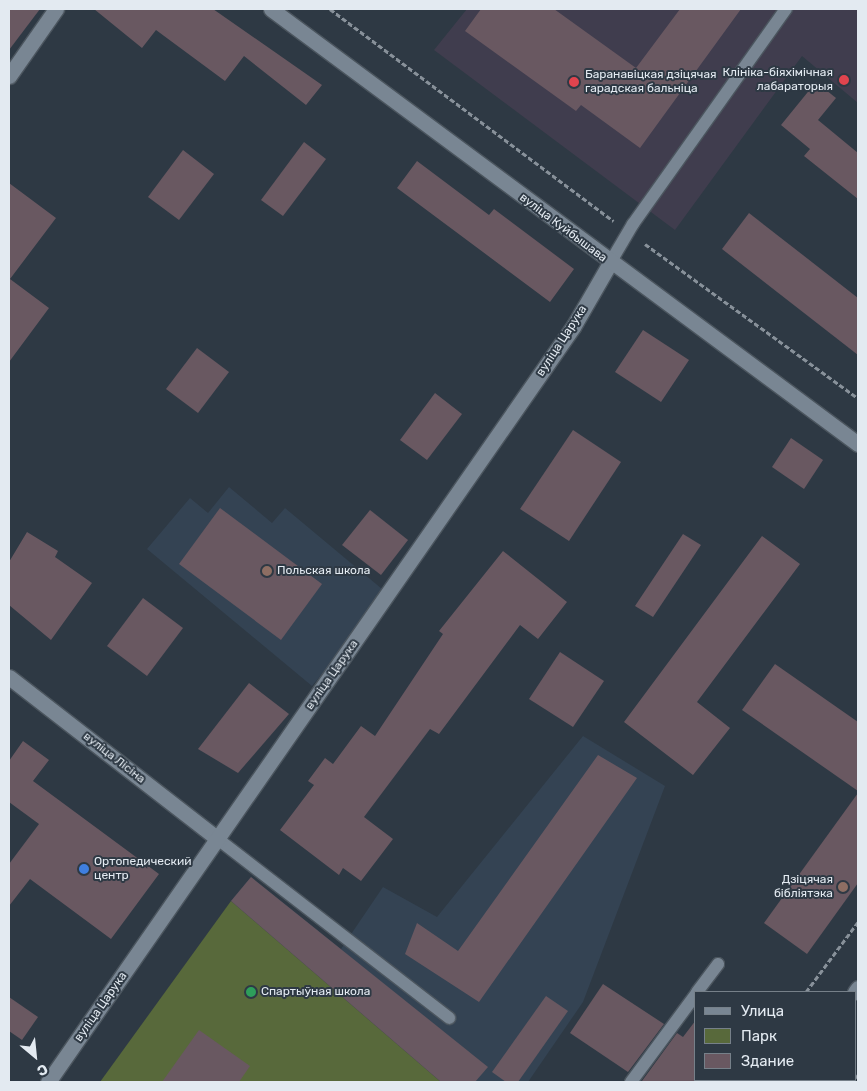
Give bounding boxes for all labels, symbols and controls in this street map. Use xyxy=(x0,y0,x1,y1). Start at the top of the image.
place label: Клініка-біяхімічная лабараторыя xyxy=(722,66,833,94)
place label: Баранавіцкая дзіцячая гарадская бальніца xyxy=(585,68,717,96)
marker: Клініка-біяхімічная лабараторыя xyxy=(837,73,851,87)
marker: Баранавіцкая дзіцячая гарадская бальніца xyxy=(567,75,581,89)
street label: вуліца Куйбышава xyxy=(516,190,610,266)
street label: вуліца Царука xyxy=(534,303,590,379)
place label: Польская школа xyxy=(277,564,370,578)
marker: Польская школа xyxy=(261,565,273,577)
street label: вуліца Царука xyxy=(303,637,361,713)
street label: вуліца Лісіна xyxy=(80,729,148,787)
place label: Ортопедический центр xyxy=(94,855,192,883)
marker: Ортопедический центр xyxy=(78,863,90,875)
place label: Дзіцячая бібліятэка xyxy=(774,873,833,901)
marker: Дзіцячая бібліятэка xyxy=(837,881,849,893)
street label: вуліца Царука xyxy=(72,969,130,1045)
place label: Спартыўная школа xyxy=(261,985,370,999)
marker: Спартыўная школа xyxy=(245,986,257,998)
legend xyxy=(694,991,857,1081)
text: Улица xyxy=(741,1002,784,1020)
text: Парк xyxy=(741,1027,777,1045)
north arrow xyxy=(10,1031,60,1081)
text: Здание xyxy=(741,1052,794,1070)
text: С xyxy=(34,1060,51,1079)

